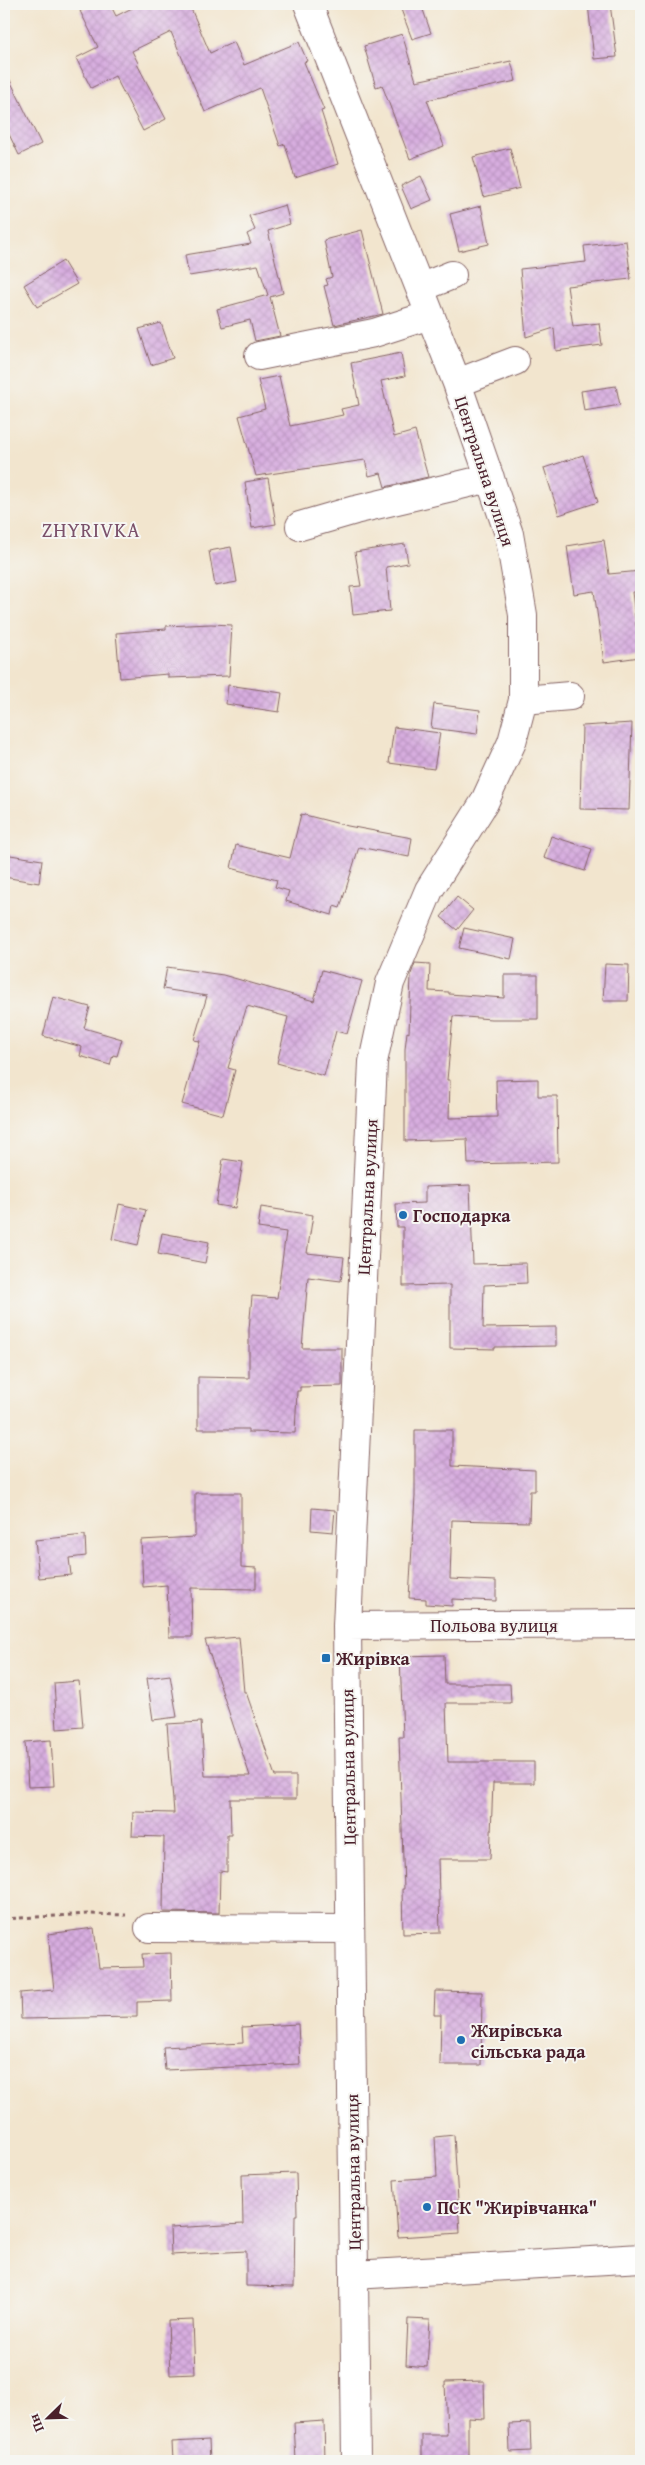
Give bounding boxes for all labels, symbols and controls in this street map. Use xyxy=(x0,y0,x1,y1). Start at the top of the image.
street label: Центральна вулиця xyxy=(448,392,522,550)
district label: ZHYRIVKA xyxy=(42,515,140,544)
street label: Центральна вулиця xyxy=(349,1118,385,1276)
place label: Господарка xyxy=(413,1202,511,1229)
marker: Господарка xyxy=(397,1209,409,1221)
street label: Польова вулиця xyxy=(430,1612,558,1639)
place label: Жирівка xyxy=(335,1645,410,1672)
marker: Жирівка xyxy=(320,1652,332,1664)
street label: Центральна вулиця xyxy=(333,1688,363,1846)
place label: Жирівська сільська рада xyxy=(470,2017,586,2065)
marker: Жирівська сільська рада xyxy=(455,2034,467,2046)
street label: Центральна вулиця xyxy=(338,2093,368,2251)
place label: ПСК "Жирівчанка" xyxy=(437,2194,597,2221)
marker: ПСК "Жирівчанка" xyxy=(421,2201,433,2213)
north arrow xyxy=(22,2392,72,2442)
text: Пн xyxy=(23,2411,49,2435)

